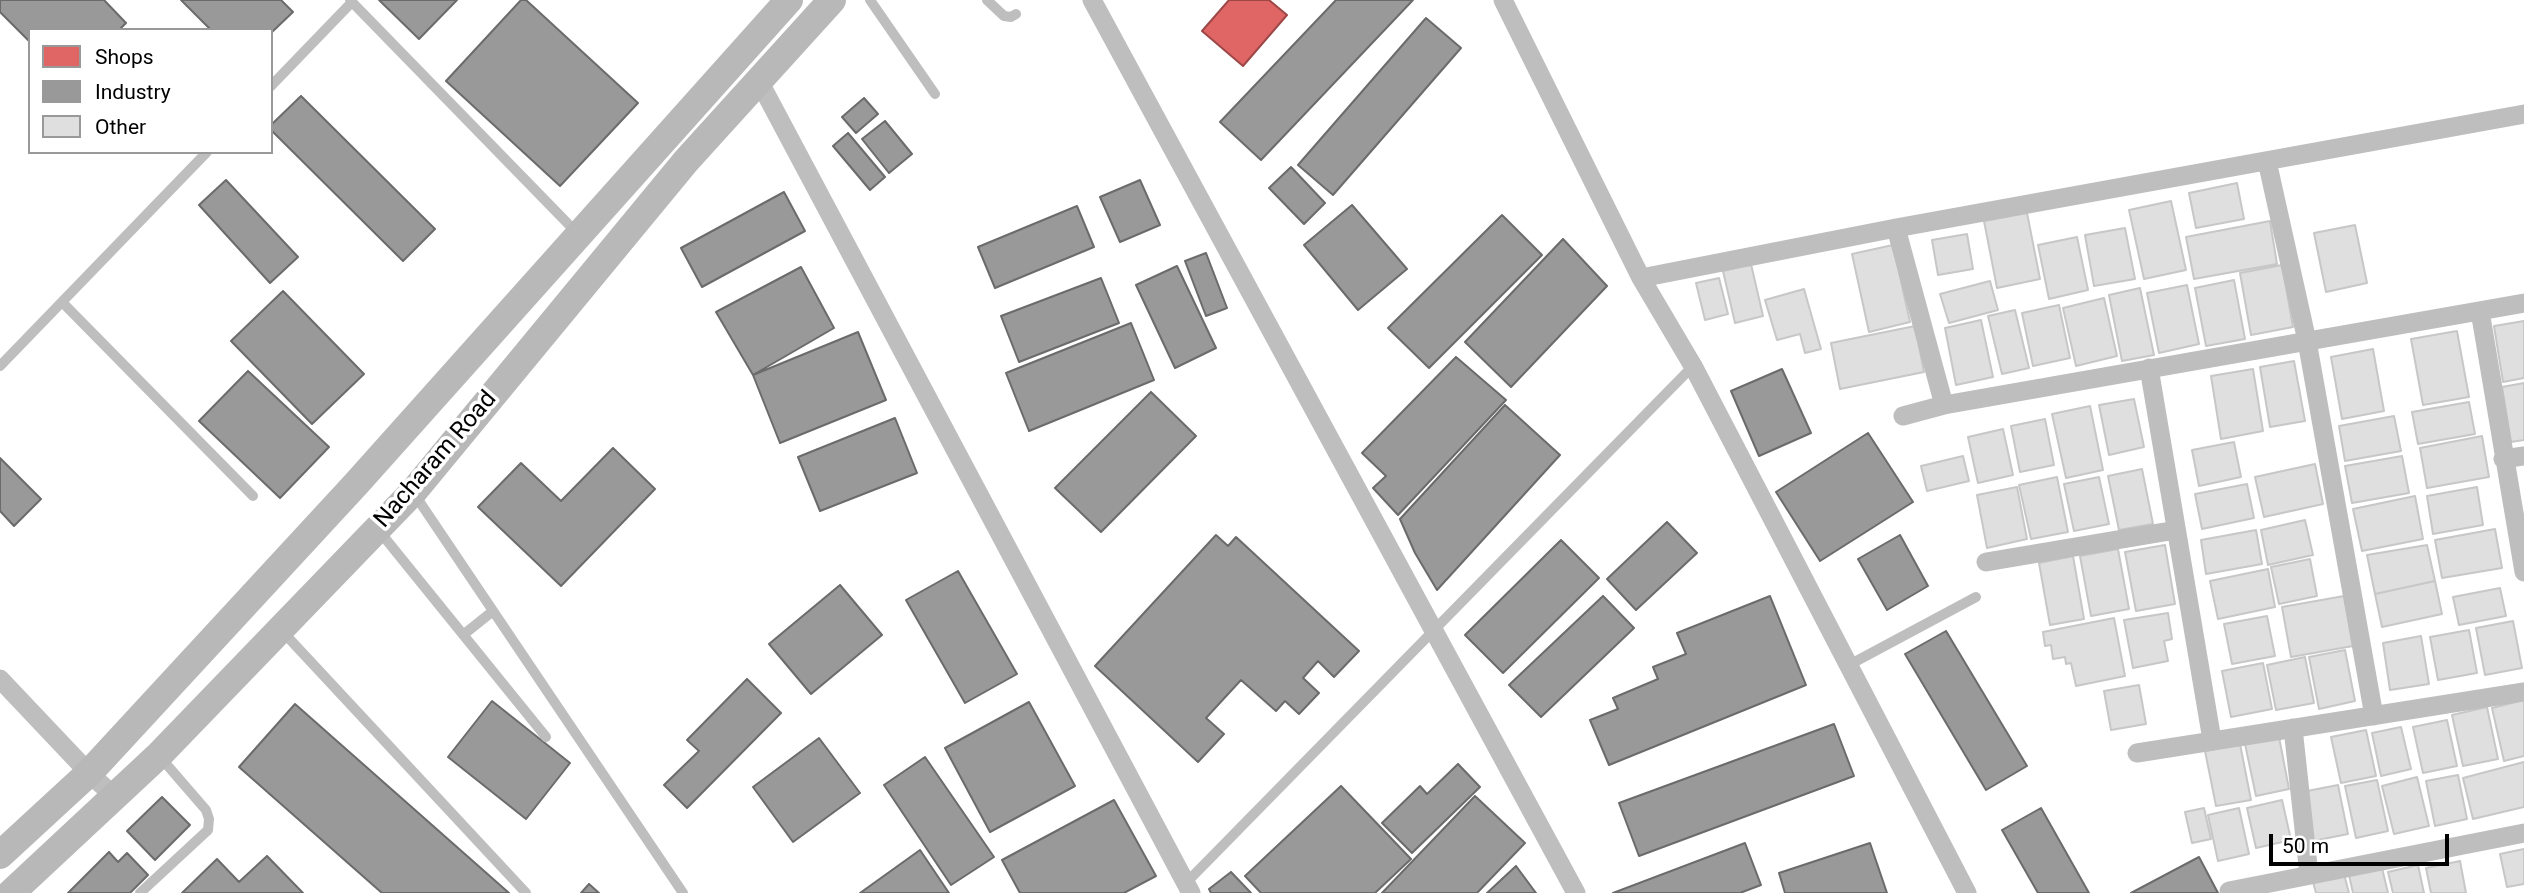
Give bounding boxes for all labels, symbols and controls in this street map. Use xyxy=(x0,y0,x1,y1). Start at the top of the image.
legend xyxy=(28,28,273,154)
text: Shops xyxy=(95,45,154,69)
text: Industry xyxy=(95,80,171,104)
text: Other xyxy=(95,115,146,139)
street label: Nacharam Road xyxy=(369,386,503,534)
scale bar xyxy=(2272,820,2452,864)
text: 50 m xyxy=(2282,834,2329,858)

